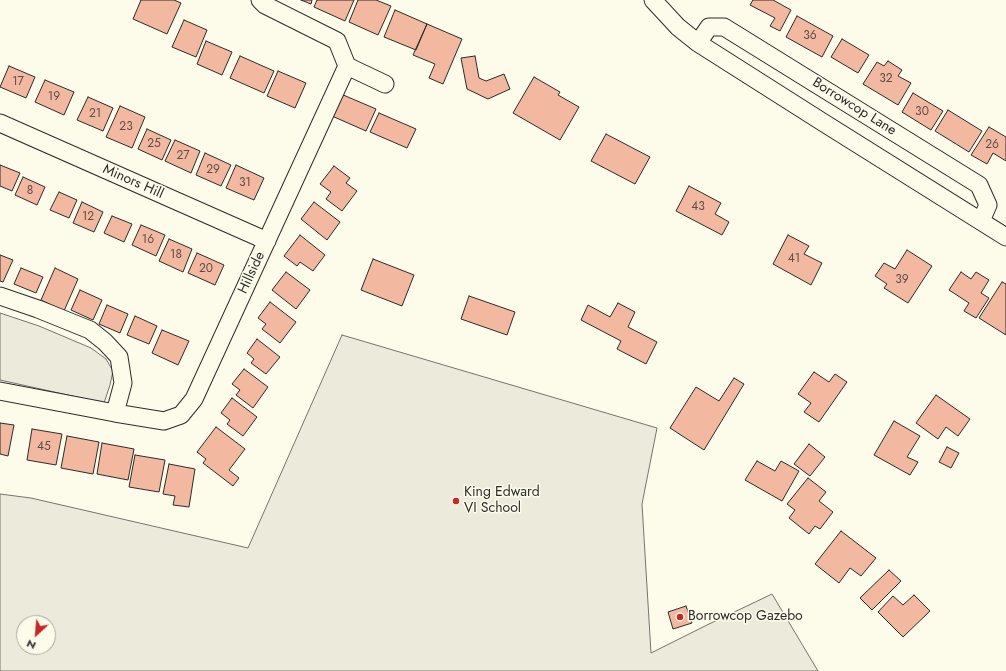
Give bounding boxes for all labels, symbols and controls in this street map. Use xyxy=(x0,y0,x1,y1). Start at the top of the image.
house number: 36 xyxy=(803,29,817,43)
house number: 32 xyxy=(879,72,893,86)
house number: 17 xyxy=(12,75,24,89)
street label: Borrowcop Lane xyxy=(809,75,899,139)
house number: 19 xyxy=(48,90,60,104)
house number: 30 xyxy=(915,105,929,119)
house number: 21 xyxy=(89,107,101,121)
house number: 23 xyxy=(119,120,133,134)
house number: 25 xyxy=(147,137,161,151)
house number: 26 xyxy=(985,138,999,152)
house number: 27 xyxy=(176,149,190,163)
street label: Minors Hill xyxy=(100,161,166,203)
house number: 29 xyxy=(206,163,220,177)
house number: 31 xyxy=(239,176,251,190)
house number: 8 xyxy=(27,184,33,198)
house number: 43 xyxy=(691,200,705,214)
house number: 12 xyxy=(82,210,94,224)
house number: 16 xyxy=(142,233,154,247)
house number: 18 xyxy=(170,248,182,262)
street label: Hillside xyxy=(235,249,269,297)
house number: 41 xyxy=(788,252,800,266)
house number: 20 xyxy=(199,262,213,276)
house number: 39 xyxy=(895,273,909,287)
house number: 45 xyxy=(37,440,51,454)
place label: King Edward VI School xyxy=(464,485,540,518)
marker: King Edward VI School xyxy=(451,496,461,506)
place label: Borrowcop Gazebo xyxy=(688,609,803,625)
marker: Borrowcop Gazebo xyxy=(675,612,685,622)
north arrow xyxy=(16,615,56,655)
text: N xyxy=(24,636,39,654)

